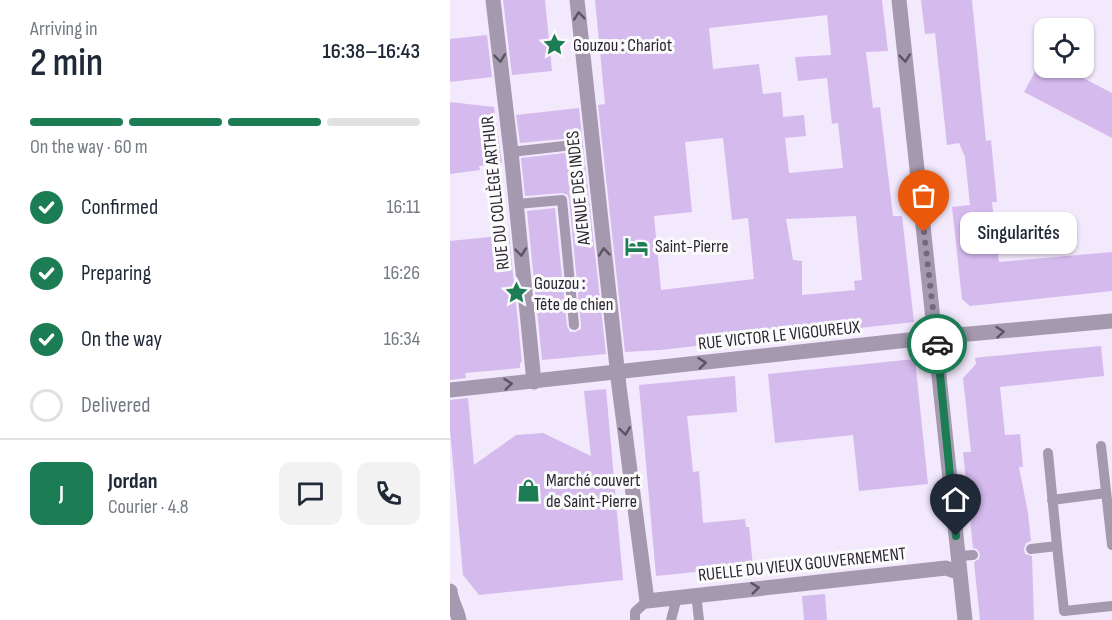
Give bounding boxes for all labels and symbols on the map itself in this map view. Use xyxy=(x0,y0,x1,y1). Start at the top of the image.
one-way arrow xyxy=(573,12,586,21)
place icon: Gouzou : Chariot xyxy=(542,32,568,58)
place label: Gouzou : Chariot xyxy=(573,35,673,56)
one-way arrow xyxy=(493,54,506,63)
one-way arrow xyxy=(898,54,911,63)
street label: RUE DU COLLÈGE ARTHUR xyxy=(477,115,514,271)
street label: AVENUE DES INDES xyxy=(562,130,595,247)
pin xyxy=(898,170,949,232)
callout: Singularités xyxy=(960,211,1077,253)
hotel icon: Saint-Pierre xyxy=(624,233,650,259)
place label: Saint-Pierre xyxy=(655,236,728,257)
one-way arrow xyxy=(515,247,527,256)
one-way arrow xyxy=(599,247,611,256)
place label: Gouzou : Tête de chien xyxy=(534,273,614,315)
place icon: Gouzou : Tête de chien xyxy=(503,280,529,306)
courier xyxy=(907,314,967,374)
street label: RUE VICTOR LE VIGOUREUX xyxy=(697,317,861,354)
one-way arrow xyxy=(996,325,1005,338)
one-way arrow xyxy=(697,357,707,370)
one-way arrow xyxy=(504,379,513,391)
one-way arrow xyxy=(618,426,630,435)
place label: Marché couvert de Saint-Pierre xyxy=(546,470,641,512)
pin xyxy=(930,474,981,536)
shop icon: Marché couvert de Saint-Pierre xyxy=(515,477,541,503)
street label: RUELLE DU VIEUX GOUVERNEMENT xyxy=(697,543,907,586)
one-way arrow xyxy=(750,582,759,595)

